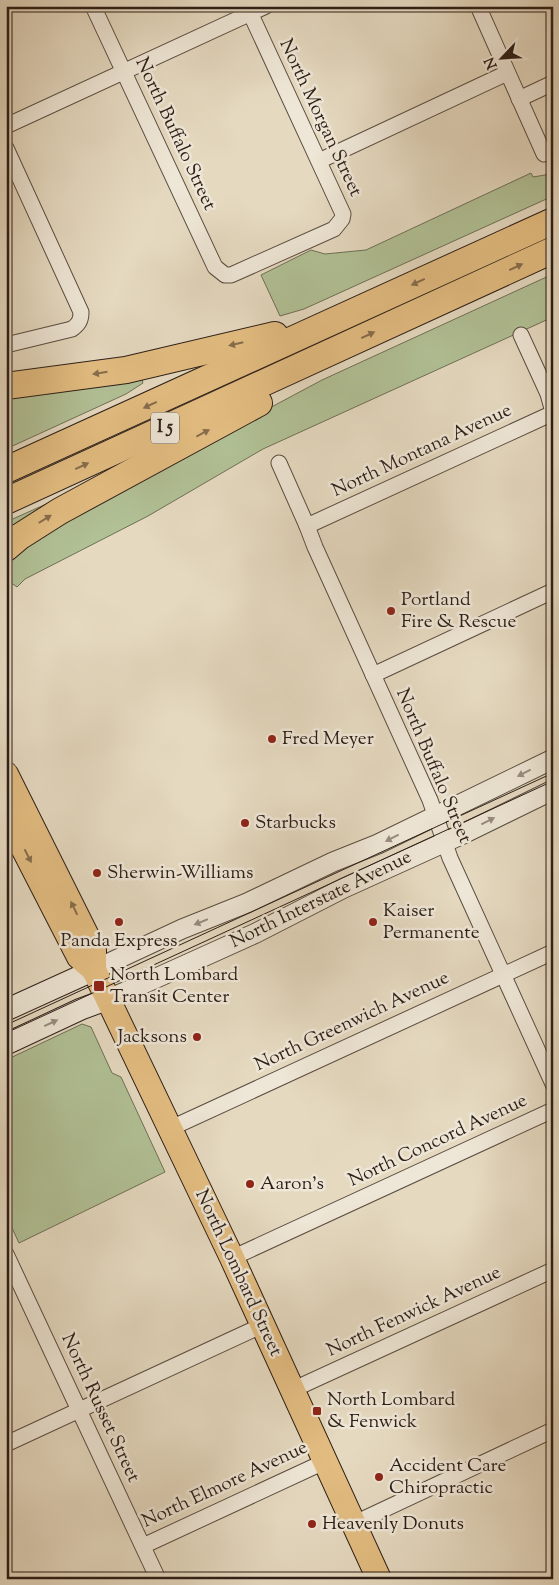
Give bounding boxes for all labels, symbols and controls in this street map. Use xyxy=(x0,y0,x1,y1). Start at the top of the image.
north arrow xyxy=(476,32,526,82)
street label: North Morgan Street xyxy=(272,35,369,202)
street label: North Buffalo Street xyxy=(128,53,223,215)
text: N xyxy=(481,53,503,72)
one-way arrow xyxy=(509,263,523,271)
one-way arrow xyxy=(411,279,425,287)
one-way arrow xyxy=(361,331,375,339)
one-way arrow xyxy=(228,340,244,348)
one-way arrow xyxy=(92,370,108,378)
street label: North Montana Avenue xyxy=(328,397,516,505)
one-way arrow xyxy=(143,401,157,409)
road number: I 5 xyxy=(151,412,179,443)
one-way arrow xyxy=(196,428,210,437)
one-way arrow xyxy=(75,462,89,470)
one-way arrow xyxy=(39,515,52,524)
place label: Portland Fire & Rescue xyxy=(401,587,517,636)
marker: Portland Fire & Rescue xyxy=(385,605,397,617)
street label: North Buffalo Street xyxy=(388,684,478,848)
place label: Fred Meyer xyxy=(282,726,374,753)
marker: Fred Meyer xyxy=(266,733,278,745)
one-way arrow xyxy=(517,769,532,777)
place label: Starbucks xyxy=(255,810,336,837)
marker: Starbucks xyxy=(239,817,251,829)
one-way arrow xyxy=(481,817,495,825)
one-way arrow xyxy=(385,834,399,842)
street label: North Interstate Avenue xyxy=(226,844,417,956)
one-way arrow xyxy=(24,849,32,863)
place label: Sherwin-Williams xyxy=(107,860,253,887)
marker: Sherwin-Williams xyxy=(91,867,103,879)
place label: Kaiser Permanente xyxy=(383,898,480,947)
one-way arrow xyxy=(70,901,78,915)
marker: Panda Express xyxy=(113,916,125,928)
marker: Kaiser Permanente xyxy=(367,916,379,928)
one-way arrow xyxy=(194,918,208,926)
place label: Panda Express xyxy=(61,928,177,955)
place label: North Lombard Transit Center xyxy=(110,962,238,1011)
street label: North Greenwich Avenue xyxy=(250,965,454,1079)
marker: North Lombard Transit Center xyxy=(92,979,106,993)
one-way arrow xyxy=(43,1019,58,1028)
place label: Jacksons xyxy=(117,1024,187,1051)
marker: Jacksons xyxy=(191,1031,203,1043)
street label: North Concord Avenue xyxy=(344,1088,532,1194)
place label: Aaron's xyxy=(260,1171,324,1198)
marker: Aaron's xyxy=(244,1178,256,1190)
street label: North Lombard Street xyxy=(187,1185,289,1361)
street label: North Fenwick Avenue xyxy=(322,1260,506,1364)
street label: North Russet Street xyxy=(54,1329,147,1487)
place label: North Lombard & Fenwick xyxy=(327,1387,455,1436)
marker: North Lombard & Fenwick xyxy=(311,1405,323,1417)
street label: North Elmore Avenue xyxy=(138,1435,313,1535)
place label: Accident Care Chiropractic xyxy=(389,1453,507,1502)
marker: Accident Care Chiropractic xyxy=(373,1471,385,1483)
place label: Heavenly Donuts xyxy=(322,1511,464,1538)
marker: Heavenly Donuts xyxy=(306,1518,318,1530)

